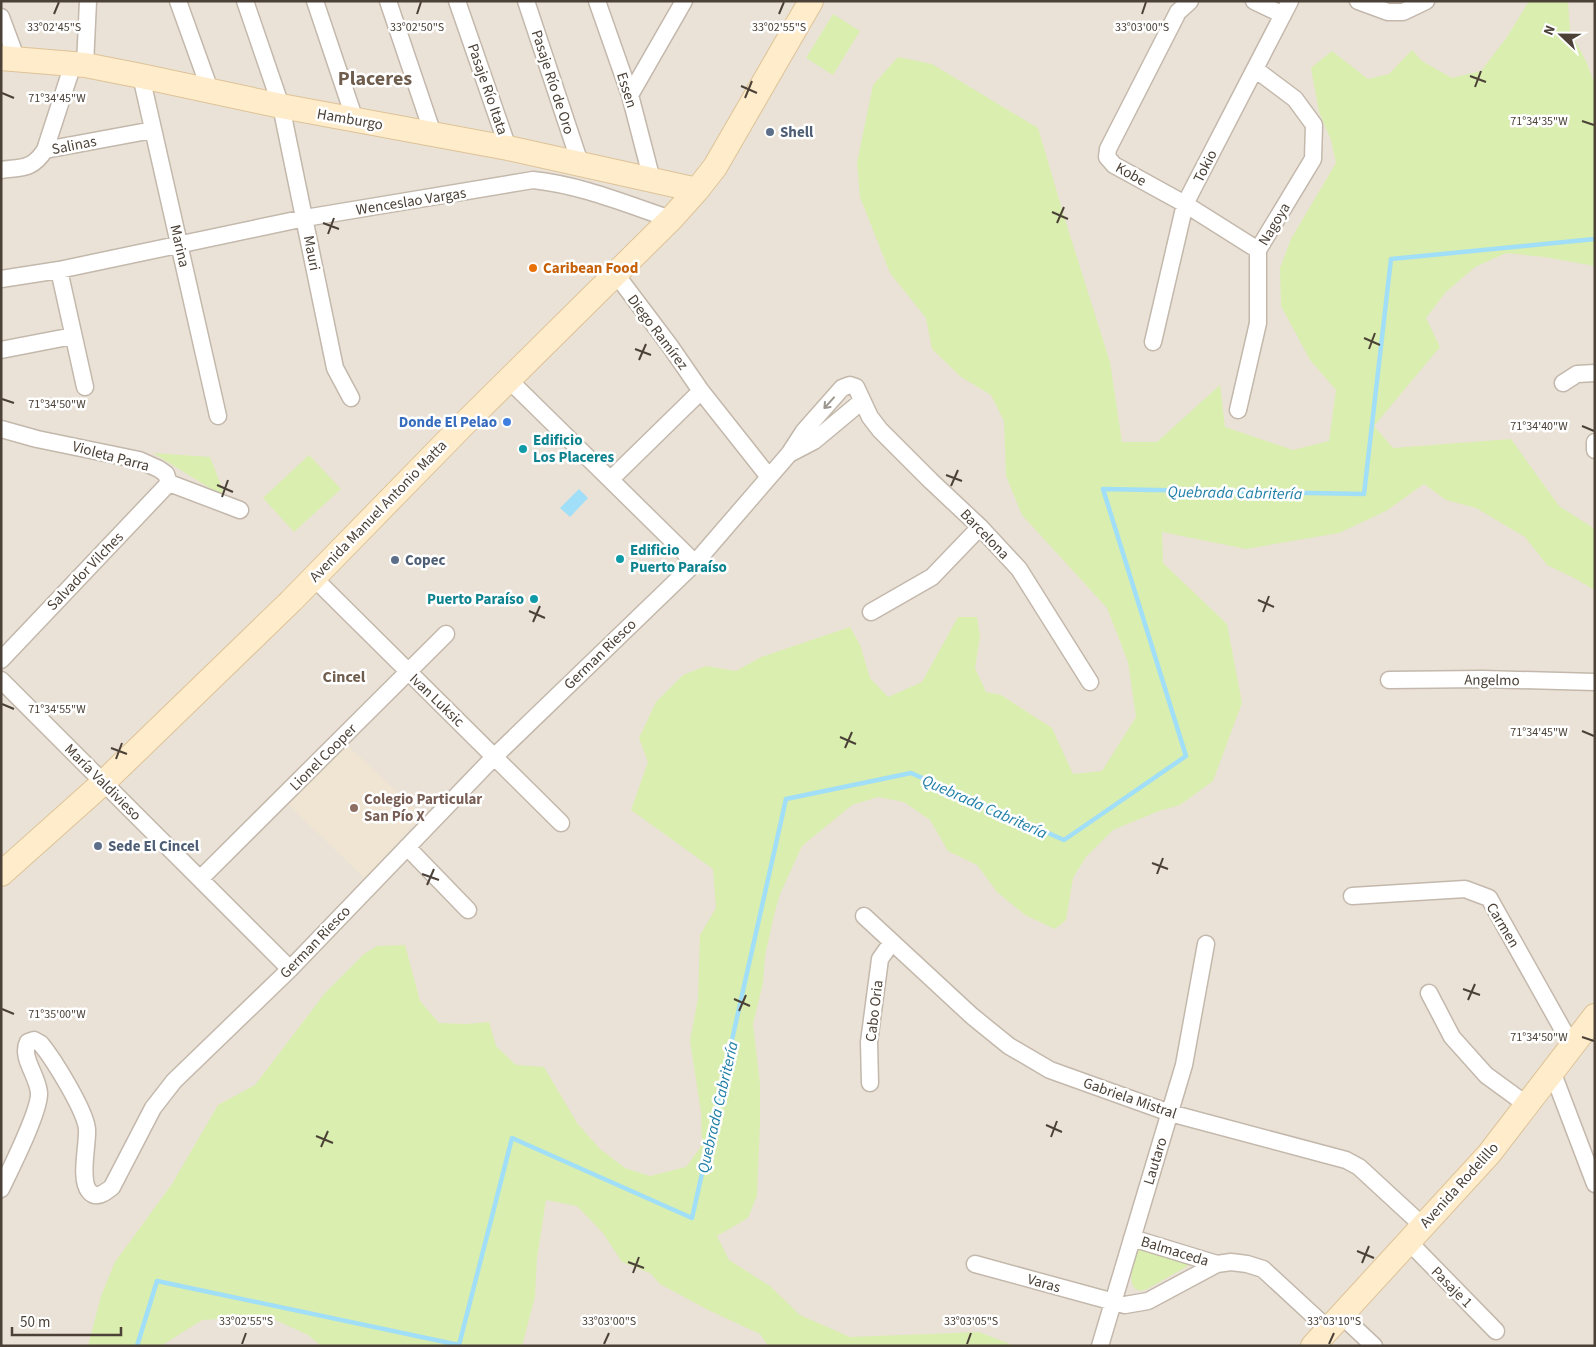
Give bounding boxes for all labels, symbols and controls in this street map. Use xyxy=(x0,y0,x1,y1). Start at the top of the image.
north arrow xyxy=(1536,10,1586,60)
text: 33°02'45"S xyxy=(27,19,81,36)
text: 33°02'50"S xyxy=(390,19,444,36)
text: 33°02'55"S xyxy=(752,19,806,36)
text: 33°03'00"S xyxy=(1115,19,1169,36)
text: N xyxy=(1539,22,1561,39)
street label: Pasaje Río de Oro xyxy=(526,27,579,137)
street label: Pasaje Río Itata xyxy=(462,41,513,138)
district label: Placeres xyxy=(338,65,412,93)
street label: Essen xyxy=(611,70,642,111)
text: 71°34'45"W xyxy=(28,90,86,107)
street label: Hamburgo xyxy=(315,103,385,136)
text: 71°34'35"W xyxy=(1510,113,1568,130)
place label: Shell xyxy=(780,122,814,143)
marker: Shell xyxy=(764,126,776,138)
street label: Salinas xyxy=(50,131,98,160)
street label: Tokio xyxy=(1188,146,1223,186)
street label: Kobe xyxy=(1111,157,1150,191)
street label: Wenceslao Vargas xyxy=(354,182,468,221)
street label: Nagoya xyxy=(1253,199,1296,250)
street label: Marina xyxy=(164,223,195,269)
street label: Mauri xyxy=(298,234,325,273)
place label: Caribean Food xyxy=(543,258,638,279)
marker: Caribean Food xyxy=(527,262,539,274)
street label: Diego Ramírez xyxy=(622,290,693,374)
text: 71°34'50"W xyxy=(28,396,86,413)
one-way arrow xyxy=(823,396,835,409)
place label: Donde El Pelao xyxy=(399,412,497,433)
marker: Donde El Pelao xyxy=(501,416,513,428)
text: 71°34'40"W xyxy=(1510,418,1568,435)
place label: Edificio Los Placeres xyxy=(533,430,615,468)
street label: Violeta Parra xyxy=(70,436,152,477)
street label: Avenida Manuel Antonio Matta xyxy=(305,436,452,587)
marker: Edificio Los Placeres xyxy=(517,443,529,455)
water label: Quebrada Cabritería xyxy=(1167,481,1303,505)
street label: Barcelona xyxy=(955,504,1014,564)
street label: Salvador Vilches xyxy=(42,527,128,615)
place label: Edificio Puerto Paraíso xyxy=(630,540,727,578)
place label: Copec xyxy=(405,550,445,571)
marker: Edificio Puerto Paraíso xyxy=(614,553,626,565)
marker: Copec xyxy=(389,554,401,566)
place label: Puerto Paraíso xyxy=(427,589,524,610)
marker: Puerto Paraíso xyxy=(528,593,540,605)
street label: German Riesco xyxy=(559,614,641,694)
district label: Cincel xyxy=(323,666,366,688)
street label: Ivan Luksic xyxy=(405,669,469,732)
street label: Angelmo xyxy=(1464,670,1520,691)
text: 71°34'55"W xyxy=(28,701,86,718)
street label: Lionel Cooper xyxy=(285,718,362,796)
text: 71°34'45"W xyxy=(1510,724,1568,741)
street label: María Valdivieso xyxy=(59,739,146,826)
water label: Quebrada Cabritería xyxy=(919,769,1051,845)
place label: Colegio Particular San Pío X xyxy=(364,789,482,827)
marker: Colegio Particular San Pío X xyxy=(348,802,360,814)
place label: Sede El Cincel xyxy=(108,836,200,857)
marker: Sede El Cincel xyxy=(92,840,104,852)
street label: Carmen xyxy=(1481,899,1524,952)
street label: German Riesco xyxy=(275,901,355,983)
street label: Cabo Oria xyxy=(860,979,889,1043)
text: 71°35'00"W xyxy=(28,1006,86,1023)
text: 71°34'50"W xyxy=(1510,1029,1568,1046)
water label: Quebrada Cabritería xyxy=(692,1039,744,1175)
street label: Gabriela Mistral xyxy=(1080,1073,1180,1124)
street label: Lautaro xyxy=(1138,1135,1173,1187)
street label: Avenida Rodelillo xyxy=(1415,1138,1504,1233)
street label: Balmaceda xyxy=(1138,1231,1211,1272)
street label: Pasaje 1 xyxy=(1426,1262,1477,1313)
street label: Varas xyxy=(1025,1269,1063,1298)
scale bar xyxy=(12,1304,121,1336)
text: 50 m xyxy=(20,1312,50,1333)
text: 33°02'55"S xyxy=(219,1313,273,1330)
text: 33°03'00"S xyxy=(582,1313,636,1330)
text: 33°03'05"S xyxy=(944,1313,998,1330)
text: 33°03'10"S xyxy=(1307,1313,1361,1330)

